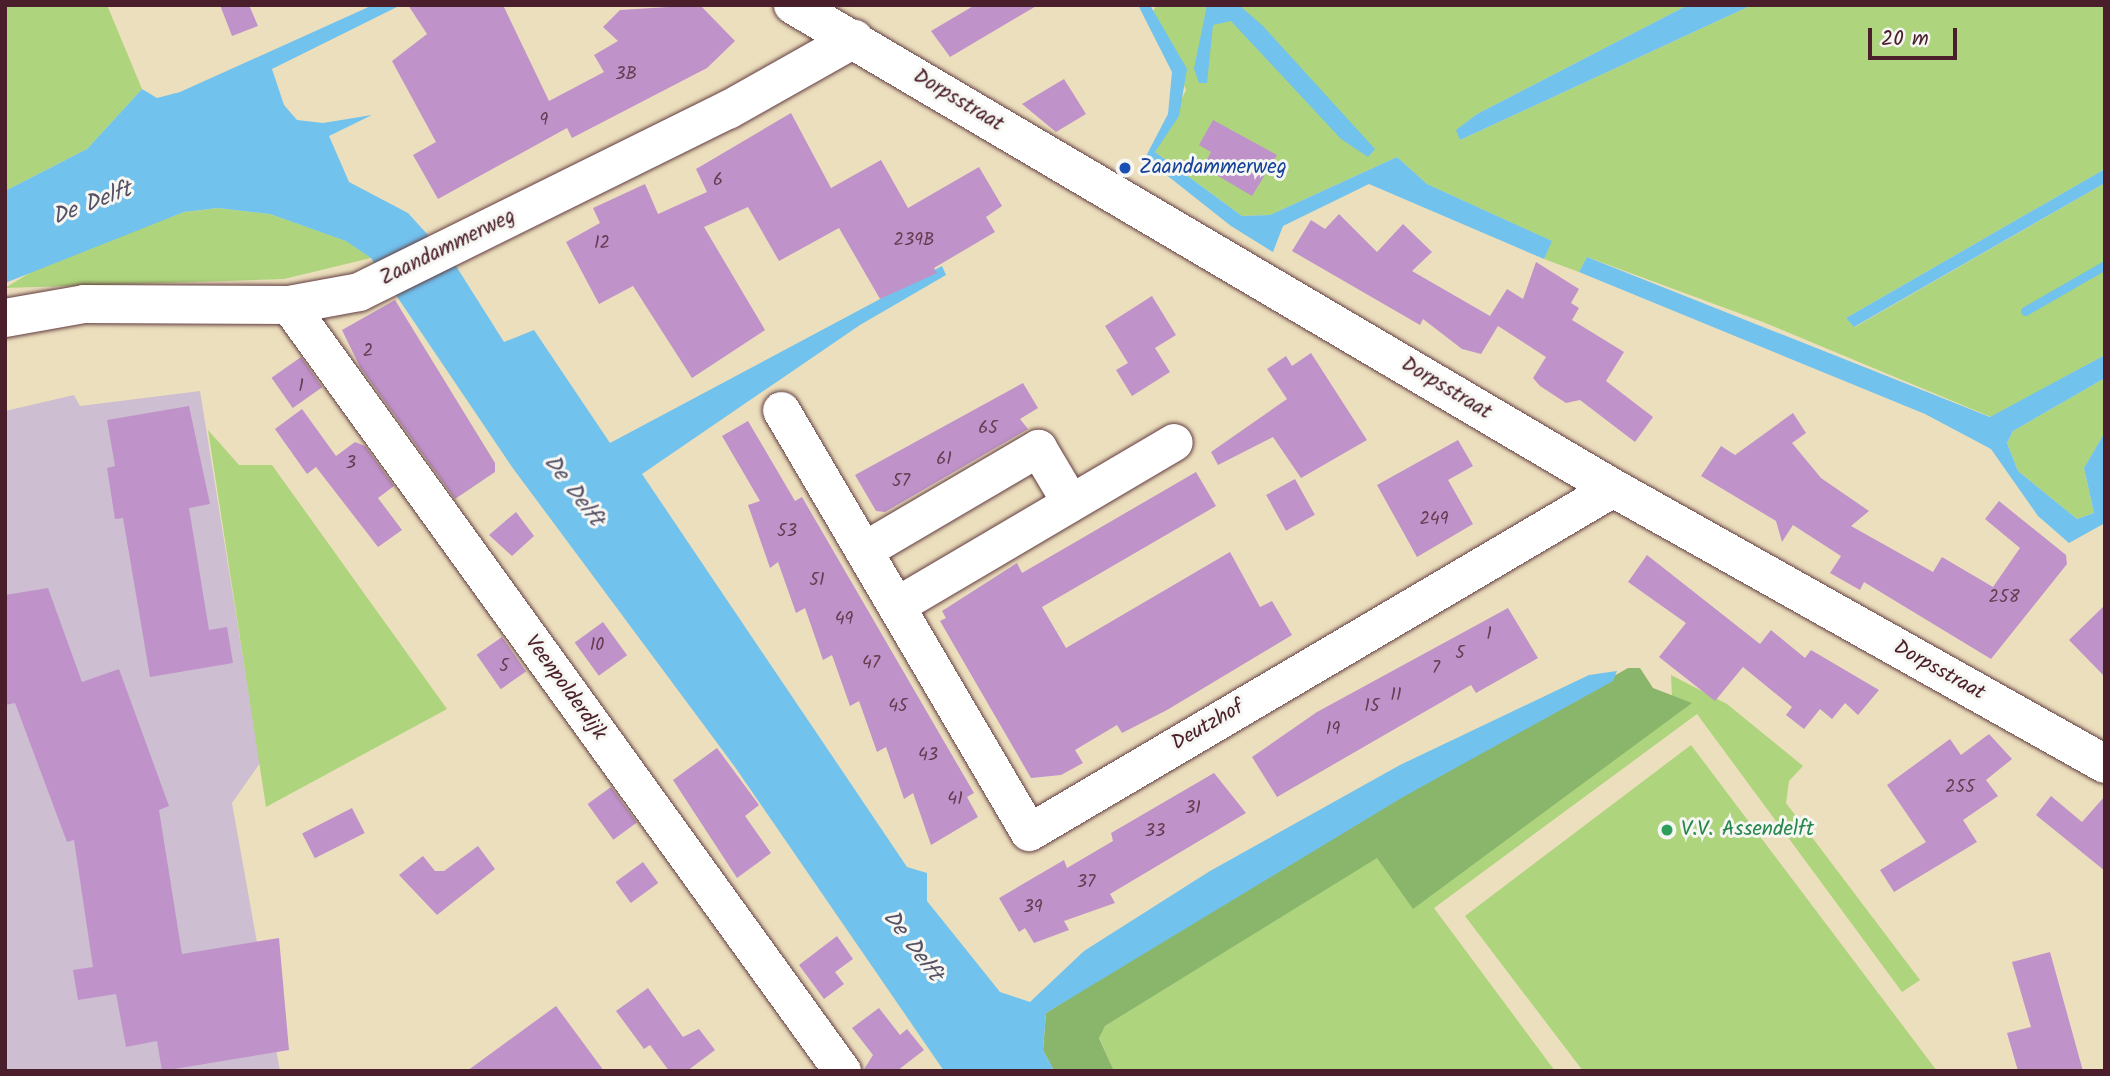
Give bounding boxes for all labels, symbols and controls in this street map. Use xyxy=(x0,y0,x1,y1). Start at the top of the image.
scale bar xyxy=(1872,14,1961,58)
text: 20 m xyxy=(1881,23,1929,56)
house number: 3B xyxy=(615,64,637,86)
street label: Dorpsstraat xyxy=(908,64,1008,138)
house number: 9 xyxy=(540,110,548,132)
place label: Zaandammerweg xyxy=(1139,155,1287,181)
marker: Zaandammerweg xyxy=(1117,160,1133,176)
house number: 6 xyxy=(713,170,723,192)
water label: De Delft xyxy=(48,176,136,232)
street label: Zaandammerweg xyxy=(376,204,520,292)
house number: 239B xyxy=(894,230,934,252)
house number: 12 xyxy=(594,233,610,255)
house number: 2 xyxy=(363,341,373,363)
street label: Dorpsstraat xyxy=(1396,352,1496,426)
house number: 1 xyxy=(298,376,304,398)
house number: 65 xyxy=(978,418,998,440)
house number: 61 xyxy=(936,449,952,471)
water label: De Delft xyxy=(537,450,609,532)
house number: 3 xyxy=(346,453,356,475)
house number: 57 xyxy=(892,471,910,493)
house number: 249 xyxy=(1419,509,1449,531)
house number: 53 xyxy=(777,521,797,543)
house number: 51 xyxy=(809,570,825,592)
house number: 258 xyxy=(1989,587,2019,609)
house number: 49 xyxy=(835,609,853,631)
house number: 1 xyxy=(1486,624,1492,646)
street label: Veenpolderdijk xyxy=(519,631,611,745)
house number: 10 xyxy=(590,635,604,657)
street label: Dorpsstraat xyxy=(1889,636,1989,706)
house number: 5 xyxy=(1455,643,1465,665)
house number: 47 xyxy=(862,653,880,675)
house number: 5 xyxy=(499,656,509,678)
house number: 7 xyxy=(1432,658,1440,680)
house number: 11 xyxy=(1390,685,1402,707)
street label: Deutzhof xyxy=(1167,695,1249,757)
house number: 45 xyxy=(888,696,908,718)
house number: 15 xyxy=(1364,696,1380,718)
house number: 19 xyxy=(1326,719,1340,741)
house number: 43 xyxy=(918,745,938,767)
house number: 255 xyxy=(1945,777,1975,799)
house number: 41 xyxy=(947,789,963,811)
house number: 31 xyxy=(1185,798,1201,820)
place label: V.V. Assendelft xyxy=(1681,817,1814,843)
house number: 33 xyxy=(1145,821,1165,843)
marker: V.V. Assendelft xyxy=(1659,822,1675,838)
house number: 37 xyxy=(1077,872,1095,894)
house number: 39 xyxy=(1023,897,1043,919)
water label: De Delft xyxy=(876,905,948,987)

